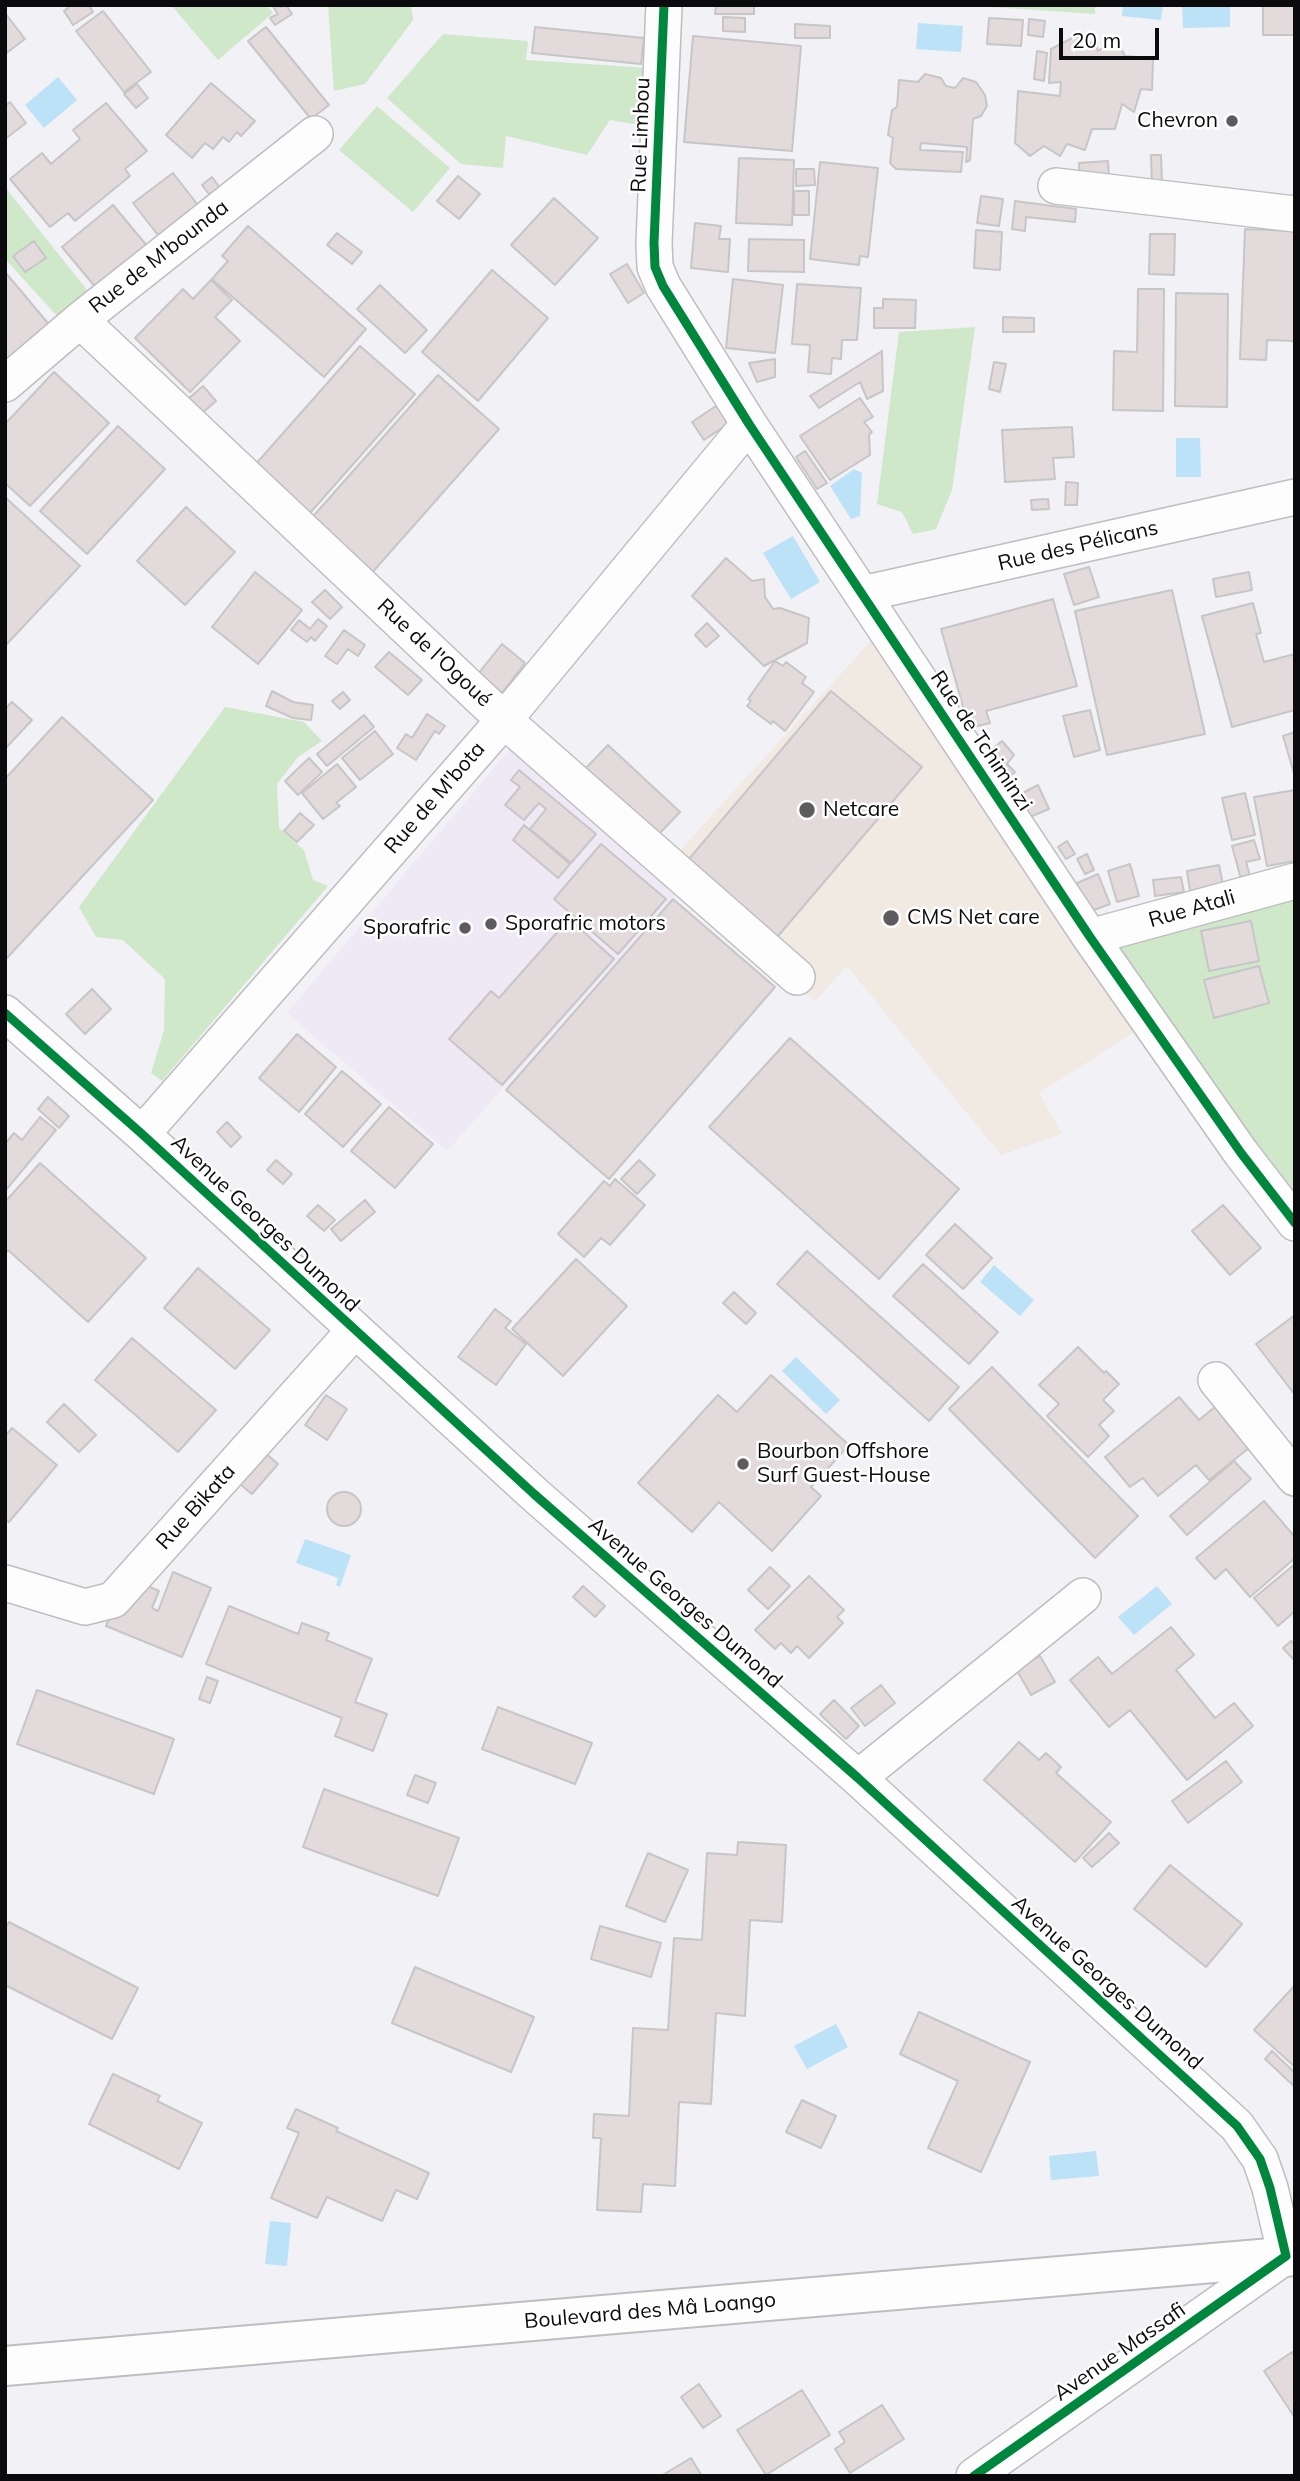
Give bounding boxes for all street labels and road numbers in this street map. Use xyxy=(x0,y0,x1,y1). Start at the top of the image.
street label: Rue Limbou xyxy=(626,77,656,193)
street label: Rue de M'bounda xyxy=(84,195,234,319)
street label: Rue des Pélicans xyxy=(995,515,1161,577)
street label: Rue de l'Ogoué xyxy=(372,594,496,712)
street label: Rue de Tchiminzi xyxy=(925,666,1037,816)
street label: Rue de M'bota xyxy=(380,737,490,859)
street label: Rue Atali xyxy=(1146,885,1238,933)
street label: Avenue Georges Dumond xyxy=(166,1130,364,1318)
street label: Rue Bikata xyxy=(151,1459,241,1555)
street label: Avenue Georges Dumond xyxy=(583,1512,787,1694)
street label: Avenue Georges Dumond xyxy=(1006,1891,1208,2075)
street label: Boulevard des Mâ Loango xyxy=(523,2287,777,2335)
street label: Avenue Massafi xyxy=(1049,2297,1191,2407)

